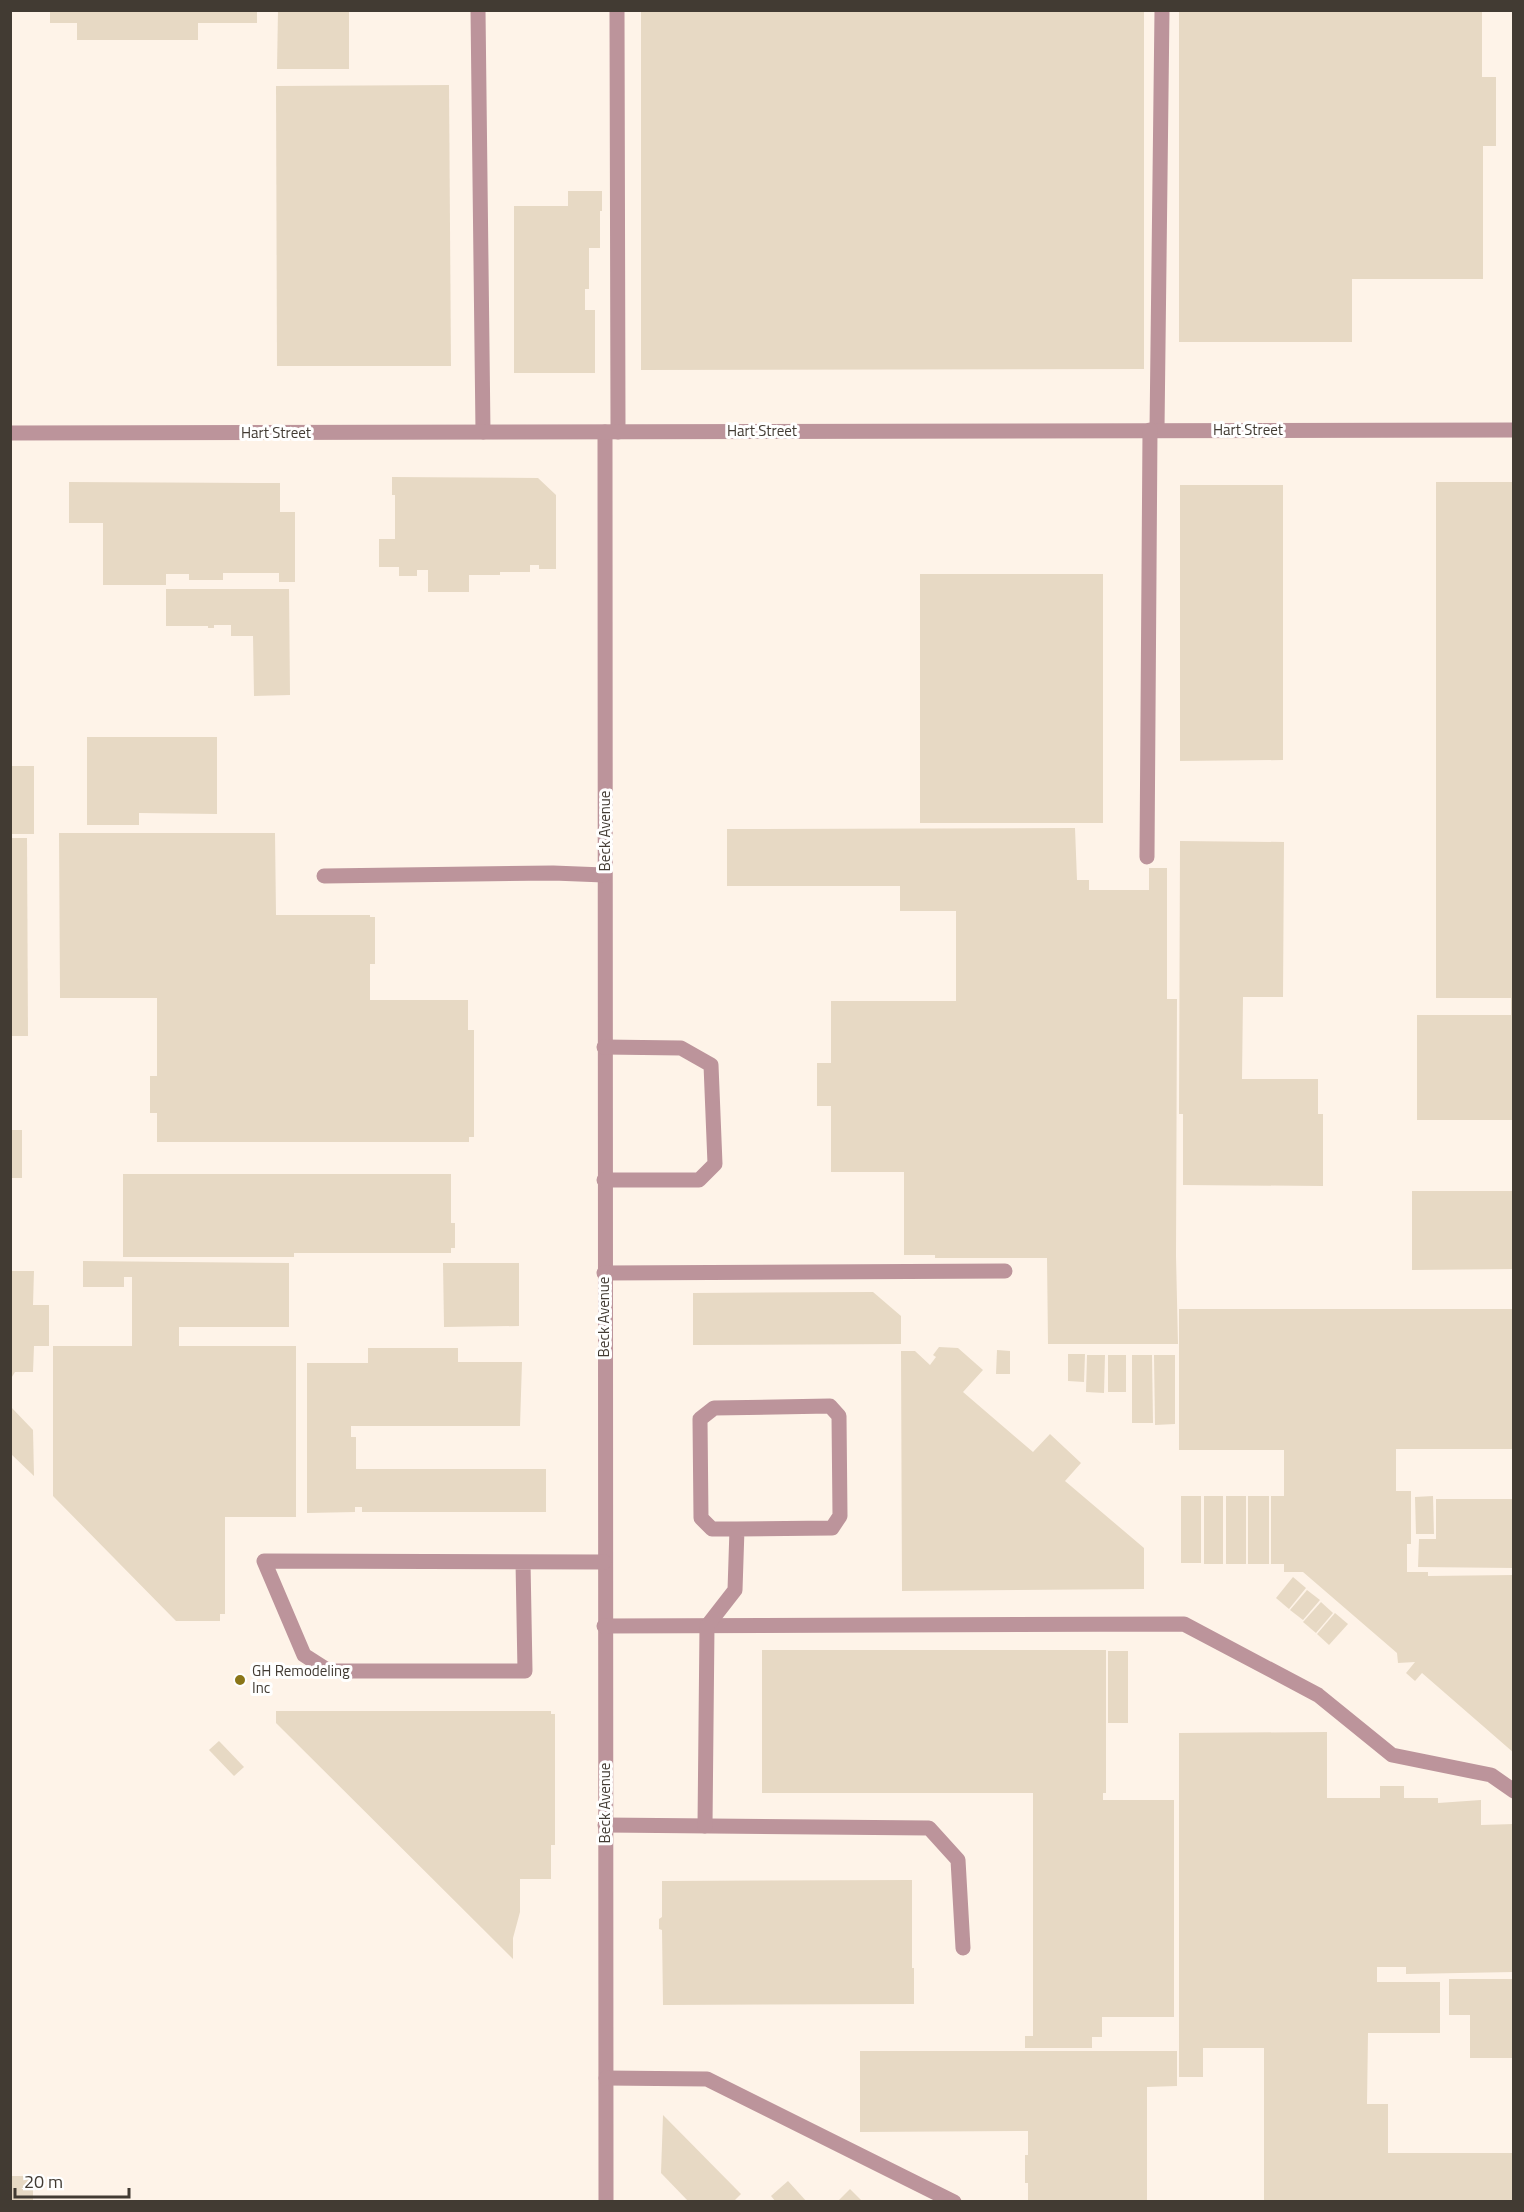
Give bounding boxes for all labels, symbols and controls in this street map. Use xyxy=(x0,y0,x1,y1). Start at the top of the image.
street label: Hart Street xyxy=(1213,418,1284,441)
street label: Hart Street xyxy=(727,419,798,442)
street label: Hart Street xyxy=(241,421,312,444)
street label: Beck Avenue xyxy=(593,791,616,871)
street label: Beck Avenue xyxy=(592,1277,615,1357)
place label: GH Remodeling Inc xyxy=(252,1659,350,1699)
marker: GH Remodeling Inc xyxy=(233,1673,247,1687)
street label: Beck Avenue xyxy=(593,1763,616,1843)
scale bar xyxy=(15,2161,129,2199)
text: 20 m xyxy=(24,2168,63,2195)

